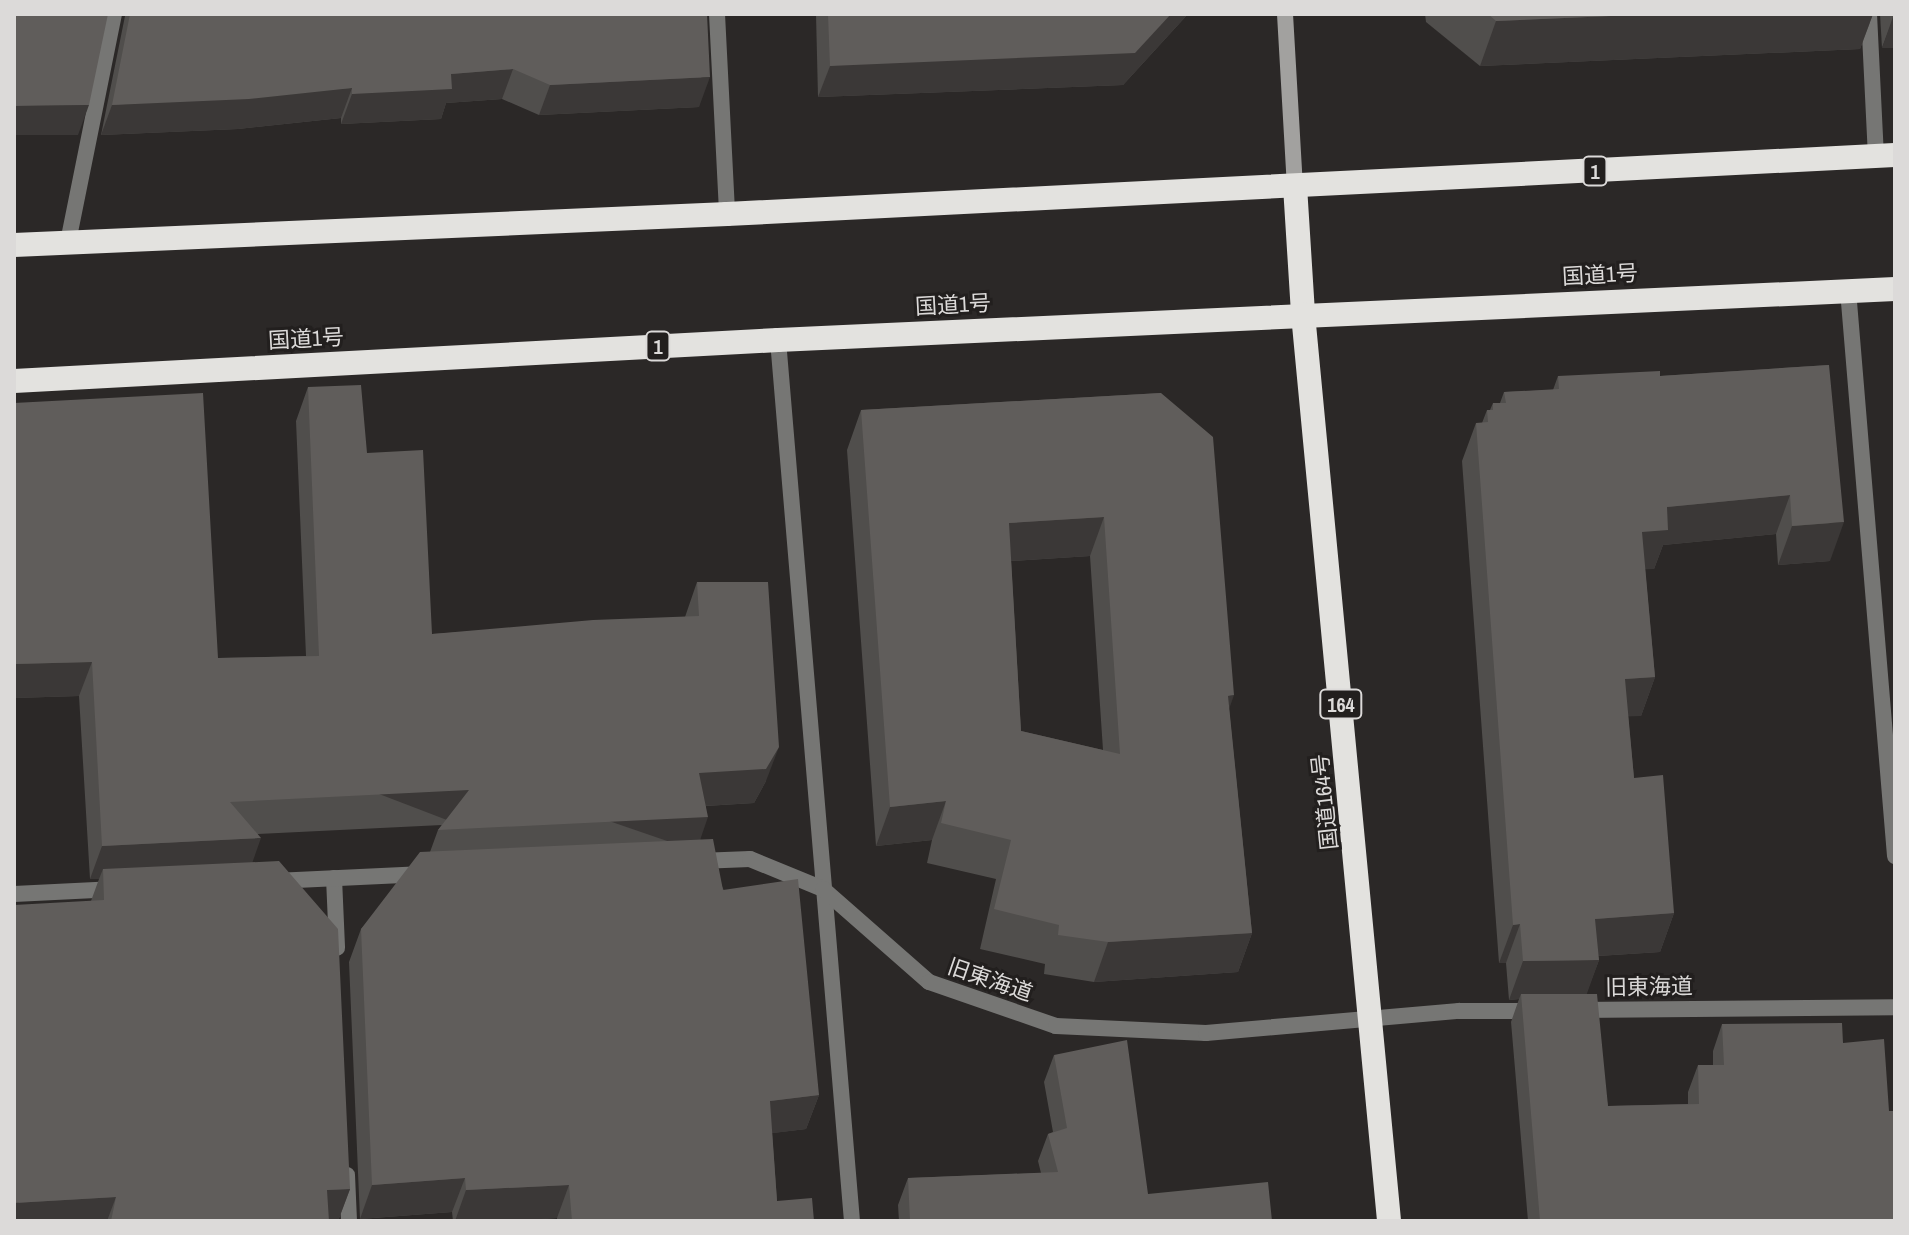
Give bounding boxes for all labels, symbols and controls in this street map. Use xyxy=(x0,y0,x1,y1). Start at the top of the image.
road number: 1 xyxy=(1581,155,1609,187)
street label: 国道1号 xyxy=(1561,260,1639,290)
street label: 国道1号 xyxy=(914,290,992,320)
street label: 国道1号 xyxy=(267,324,345,354)
road number: 1 xyxy=(644,330,672,362)
road number: 164 xyxy=(1319,688,1363,720)
street label: 国道164号 xyxy=(1307,753,1343,851)
street label: 旧東海道 xyxy=(944,953,1036,1007)
street label: 旧東海道 xyxy=(1605,973,1693,1001)

